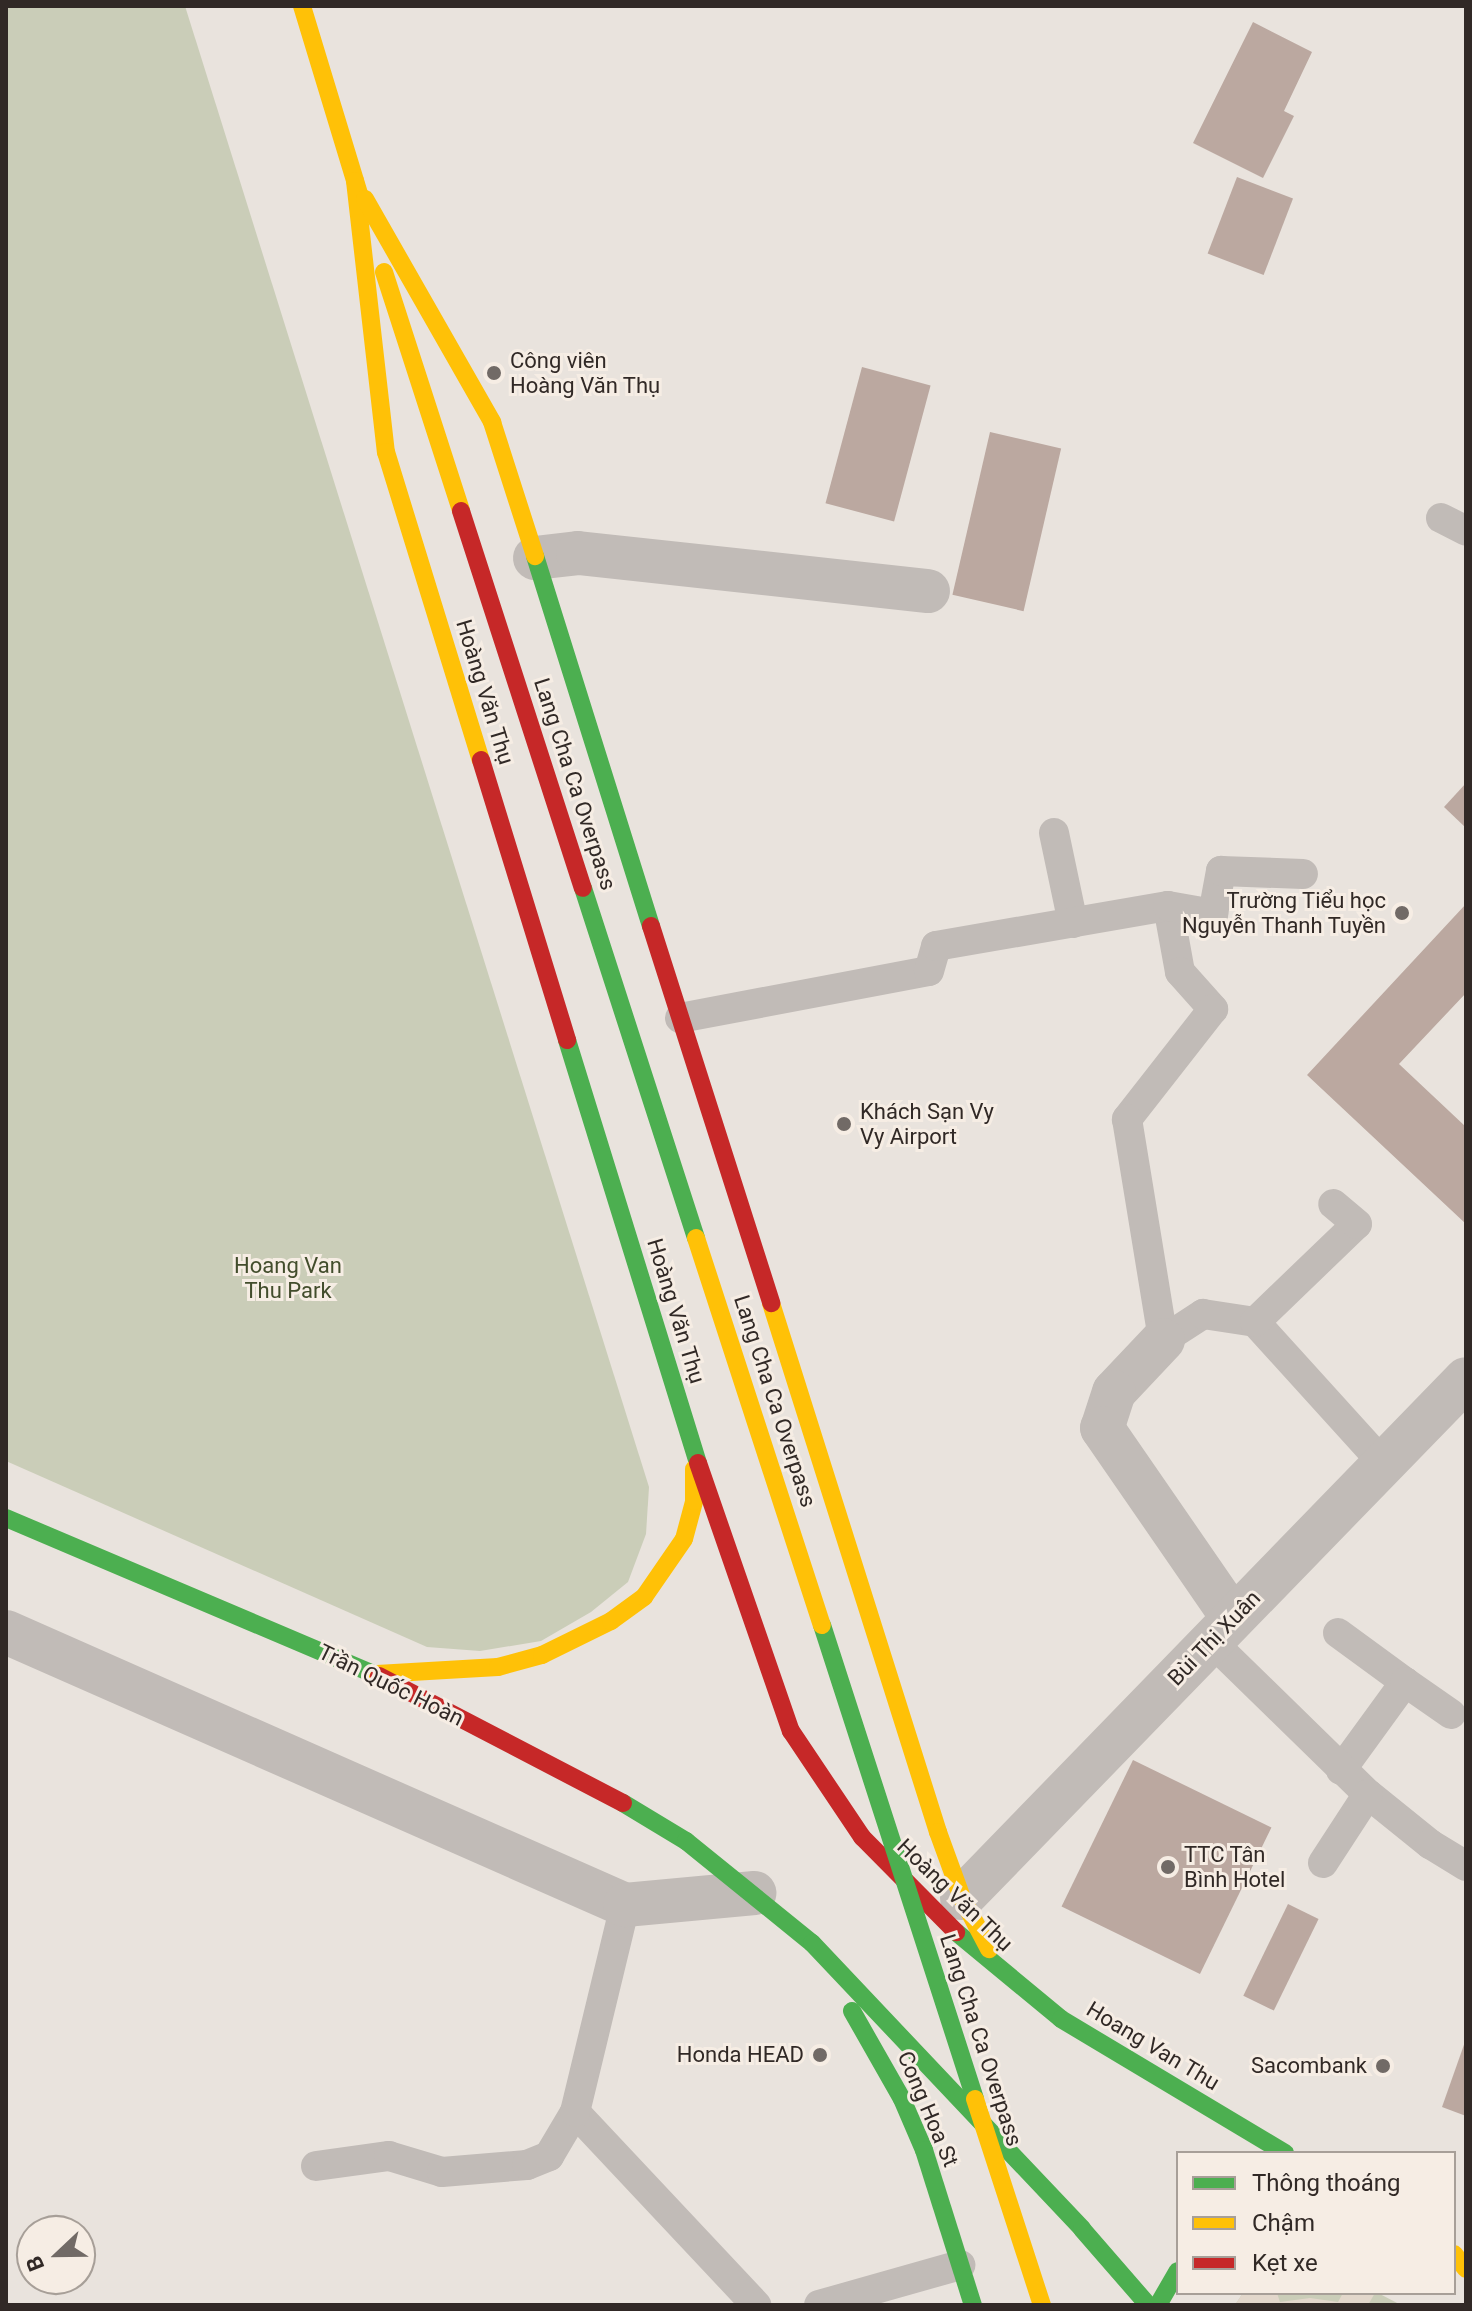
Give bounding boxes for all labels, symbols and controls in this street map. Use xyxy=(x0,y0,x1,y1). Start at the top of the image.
place label: Công viên Hoàng Văn Thụ xyxy=(510,347,661,398)
marker: Công viên Hoàng Văn Thụ xyxy=(485,364,503,382)
street label: Hoàng Văn Thụ xyxy=(450,616,520,768)
street label: Lang Cha Ca Overpass xyxy=(528,675,622,893)
place label: Trường Tiểu học Nguyễn Thanh Tuyền xyxy=(1181,887,1386,938)
marker: Trường Tiểu học Nguyễn Thanh Tuyền xyxy=(1393,904,1411,922)
place label: Khách Sạn Vy Vy Airport xyxy=(860,1098,994,1150)
marker: Khách Sạn Vy Vy Airport xyxy=(835,1115,853,1133)
street label: Hoàng Văn Thụ xyxy=(641,1235,711,1387)
park label: Hoang Van Thu Park xyxy=(234,1252,342,1304)
street label: Lang Cha Ca Overpass xyxy=(728,1292,822,1510)
street label: Bùi Thị Xuân xyxy=(1162,1585,1266,1691)
street label: Trần Quốc Hoàn xyxy=(314,1638,468,1732)
street label: Hoàng Văn Thụ xyxy=(892,1833,1018,1957)
place label: TTC Tân Bình Hotel xyxy=(1184,1841,1285,1892)
marker: TTC Tân Bình Hotel xyxy=(1159,1858,1177,1876)
street label: Lang Cha Ca Overpass xyxy=(934,1931,1028,2149)
street label: Hoang Van Thu xyxy=(1082,1996,1224,2096)
place label: Honda HEAD xyxy=(677,2042,804,2068)
marker: Honda HEAD xyxy=(811,2046,829,2064)
street label: Cong Hoa St xyxy=(892,2047,964,2171)
place label: Sacombank xyxy=(1251,2053,1367,2079)
marker: Sacombank xyxy=(1374,2057,1392,2075)
legend xyxy=(1176,2151,1456,2295)
text: Thông thoáng xyxy=(1252,2169,1400,2197)
text: Chậm xyxy=(1252,2209,1315,2237)
north arrow xyxy=(16,2215,96,2295)
text: Kẹt xe xyxy=(1252,2249,1318,2277)
text: B xyxy=(21,2252,49,2275)

